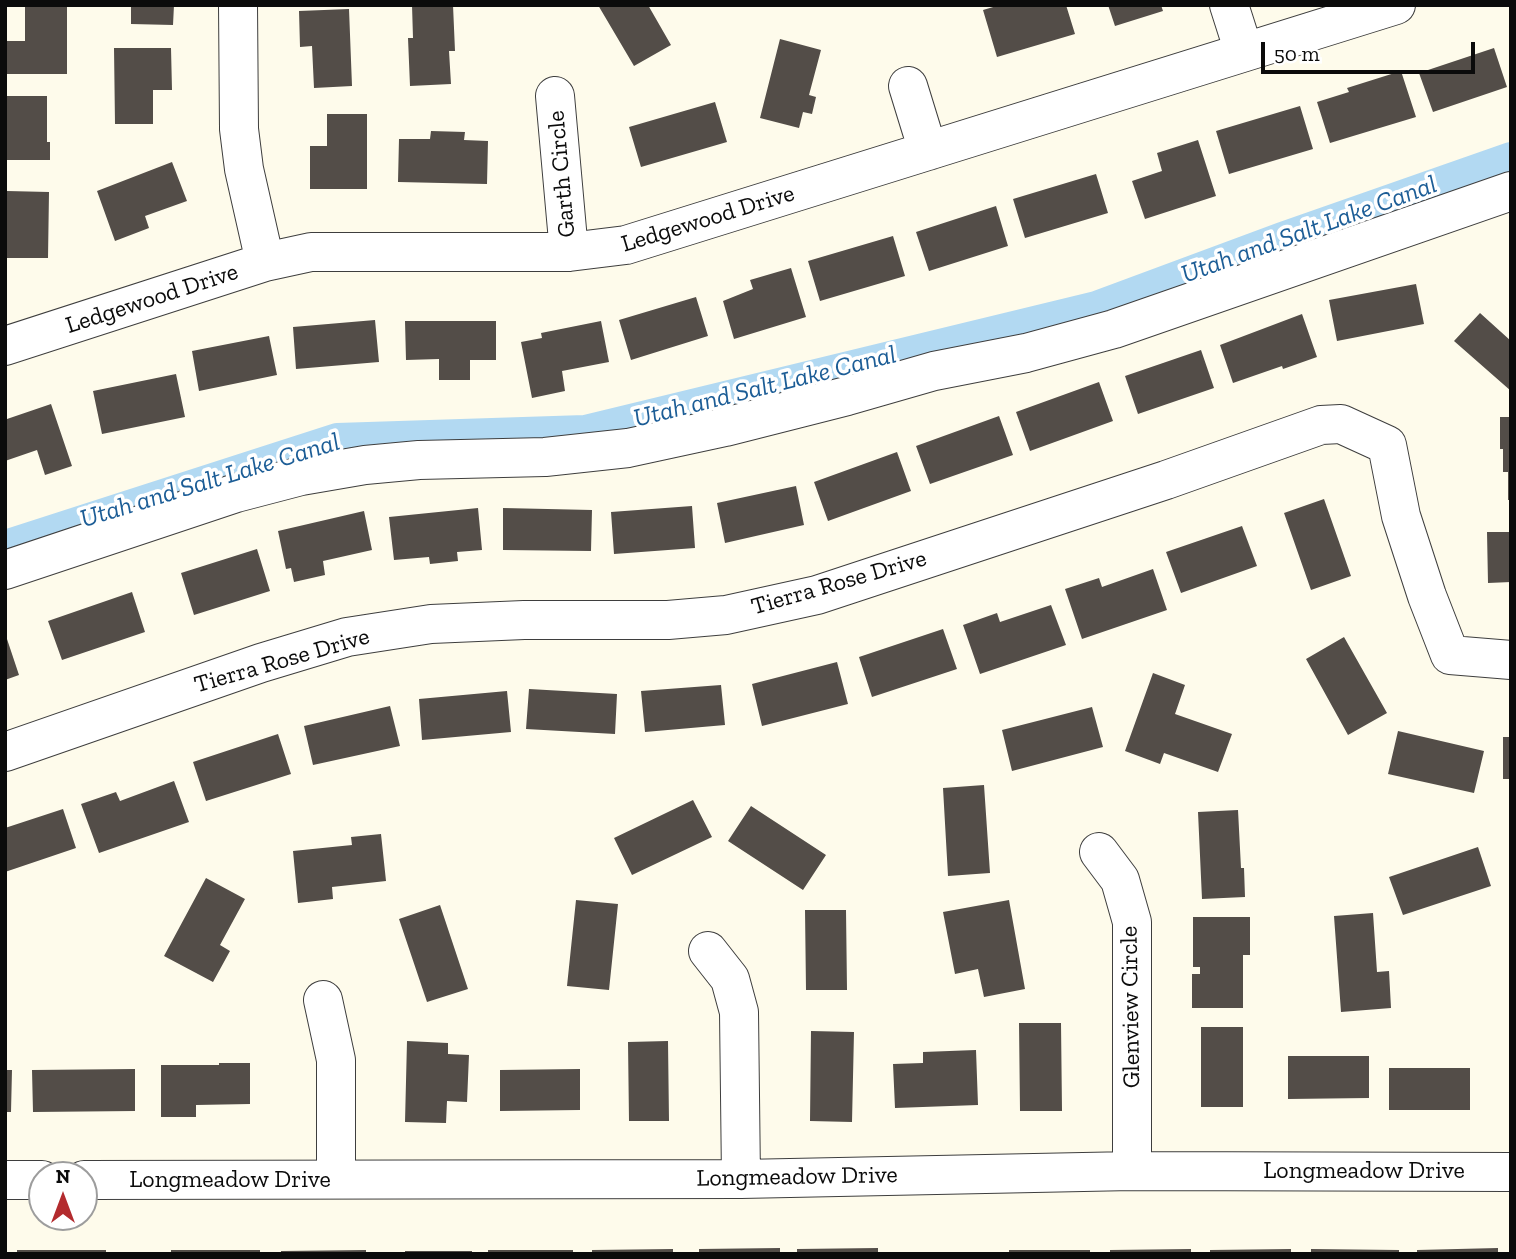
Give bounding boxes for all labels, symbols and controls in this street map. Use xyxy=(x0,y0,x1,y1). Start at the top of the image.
scale bar xyxy=(1264,28,1478,72)
text: 50 m xyxy=(1274,41,1320,66)
street label: Garth Circle xyxy=(542,109,582,239)
water label: Utah and Salt Lake Canal xyxy=(1177,169,1441,291)
street label: Ledgewood Drive xyxy=(618,179,798,259)
street label: Ledgewood Drive xyxy=(62,258,242,340)
water label: Utah and Salt Lake Canal xyxy=(630,339,900,435)
water label: Utah and Salt Lake Canal xyxy=(77,427,343,535)
street label: Tierra Rose Drive xyxy=(748,544,930,622)
street label: Tierra Rose Drive xyxy=(191,622,373,700)
street label: Glenview Circle xyxy=(1115,926,1147,1088)
street label: Longmeadow Drive xyxy=(1263,1157,1465,1185)
north arrow xyxy=(28,1161,98,1231)
street label: Longmeadow Drive xyxy=(696,1161,898,1193)
text: N xyxy=(56,1165,70,1188)
street label: Longmeadow Drive xyxy=(129,1166,331,1194)

